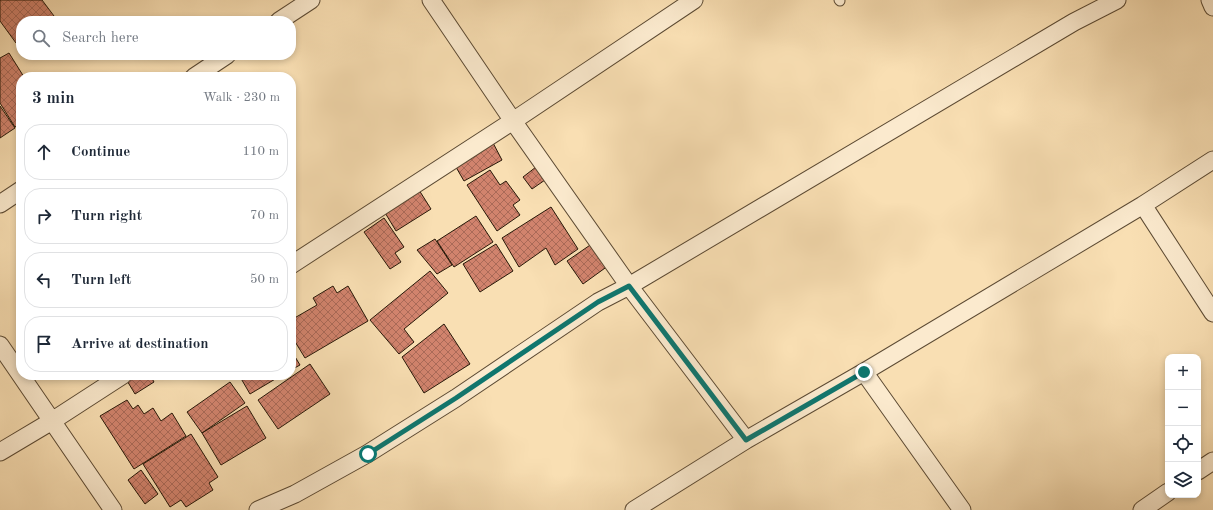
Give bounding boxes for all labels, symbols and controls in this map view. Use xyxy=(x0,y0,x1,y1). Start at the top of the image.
search box xyxy=(16,16,296,60)
icon: search xyxy=(30,27,52,49)
text: Search here xyxy=(62,31,139,46)
text: 3 min xyxy=(32,90,75,107)
text: Walk · 230 m xyxy=(203,91,280,104)
icon: ahead xyxy=(33,141,55,163)
text: Continue xyxy=(71,145,130,160)
text: 110 m xyxy=(242,145,279,158)
icon: right xyxy=(33,205,55,227)
text: Turn right xyxy=(71,209,142,224)
text: 70 m xyxy=(250,209,279,222)
icon: left xyxy=(33,269,55,291)
text: Turn left xyxy=(71,273,131,288)
text: 50 m xyxy=(250,273,279,286)
icon: arrive xyxy=(33,333,55,355)
text: Arrive at destination xyxy=(71,337,209,352)
map controls xyxy=(1165,354,1201,498)
button: + xyxy=(1165,354,1201,390)
route end xyxy=(855,363,873,381)
button: − xyxy=(1165,390,1201,426)
button: locate xyxy=(1165,426,1201,462)
route start xyxy=(359,445,377,463)
button: layers xyxy=(1165,462,1201,498)

